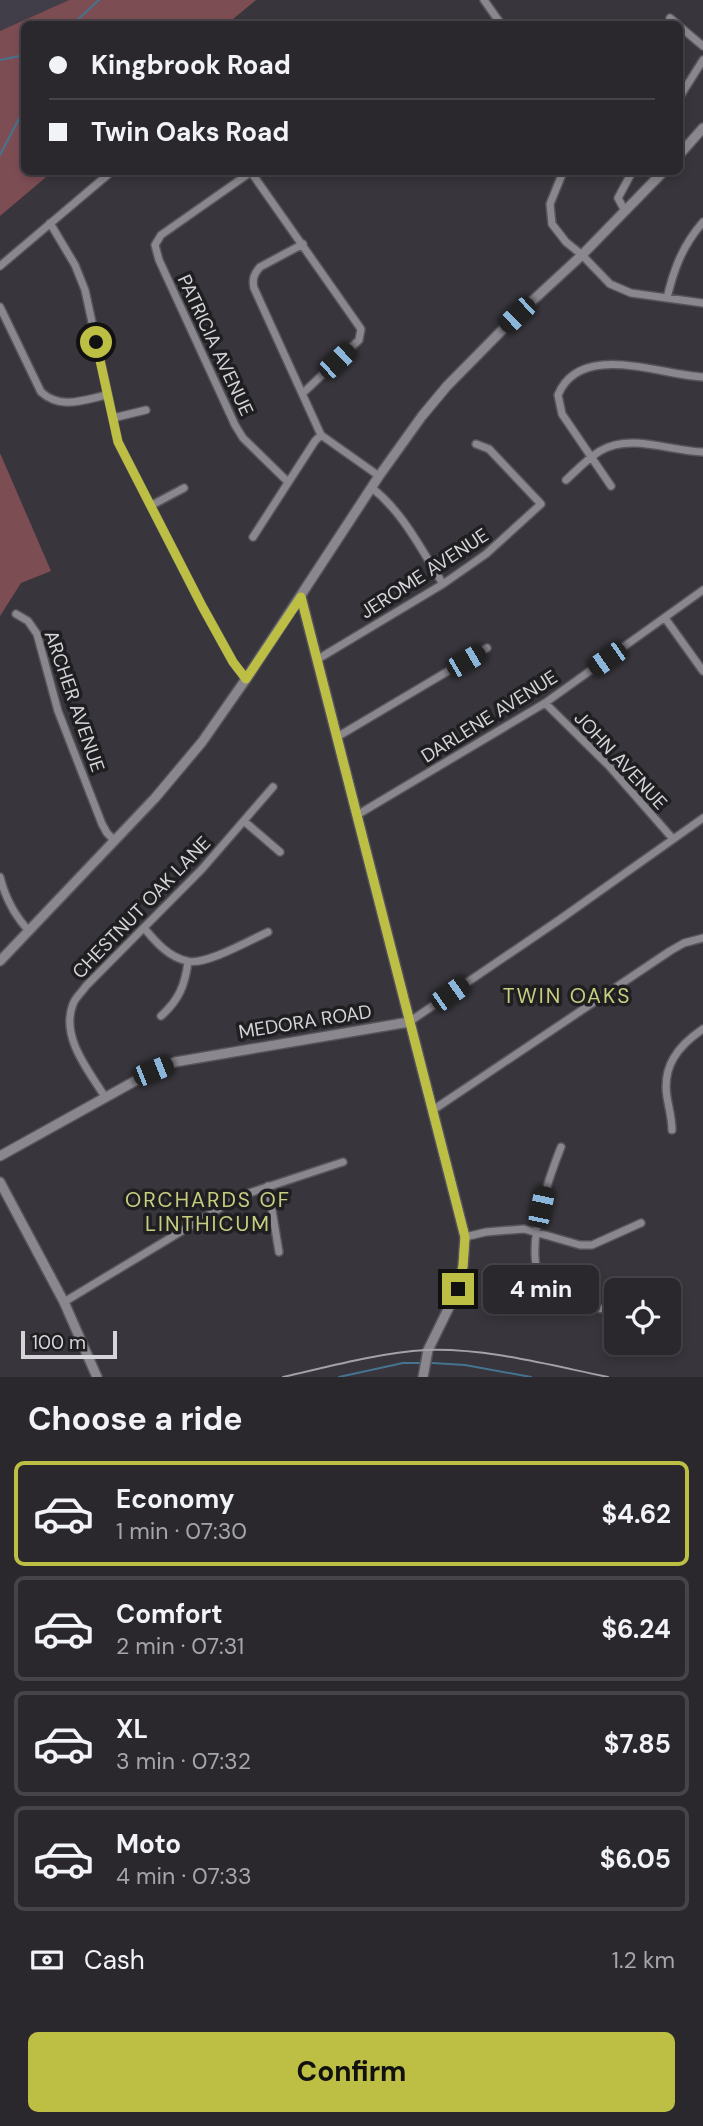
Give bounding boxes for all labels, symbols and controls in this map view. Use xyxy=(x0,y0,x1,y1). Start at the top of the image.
text: Kingbrook Road xyxy=(91,48,291,82)
text: Twin Oaks Road xyxy=(91,115,289,149)
street label: PATRICIA AVENUE xyxy=(172,271,259,420)
car xyxy=(495,293,540,337)
route start xyxy=(80,326,112,358)
car xyxy=(315,339,360,383)
street label: JEROME AVENUE xyxy=(355,522,493,624)
street label: ARCHER AVENUE xyxy=(39,627,110,775)
car xyxy=(584,638,631,680)
car xyxy=(443,641,490,681)
street label: DARLENE AVENUE xyxy=(416,664,562,768)
street label: JOHN AVENUE xyxy=(569,706,673,815)
street label: CHESTNUT OAK LANE xyxy=(67,831,216,984)
car xyxy=(427,973,474,1015)
district label: TWIN OAKS xyxy=(503,982,631,1010)
street label: MEDORA ROAD xyxy=(237,999,373,1044)
car xyxy=(130,1053,177,1089)
car xyxy=(527,1184,556,1230)
district label: ORCHARDS OF LINTHICUM xyxy=(125,1186,291,1238)
callout: 4 min xyxy=(482,1264,598,1314)
route end xyxy=(442,1273,474,1305)
text: 4 min xyxy=(510,1274,572,1304)
map controls xyxy=(604,1278,681,1355)
button: locate xyxy=(604,1278,681,1355)
scale bar xyxy=(21,1328,117,1360)
text: 100 m xyxy=(32,1330,86,1355)
text: Choose a ride xyxy=(28,1398,243,1440)
icon: car xyxy=(32,1482,95,1545)
text: Economy xyxy=(116,1482,234,1516)
text: $4.62 xyxy=(601,1497,671,1531)
text: 1 min · 07:30 xyxy=(116,1516,247,1546)
icon: car xyxy=(32,1597,95,1660)
text: Comfort xyxy=(116,1597,222,1631)
text: $6.24 xyxy=(601,1612,671,1646)
text: 2 min · 07:31 xyxy=(116,1631,244,1661)
icon: car xyxy=(32,1712,95,1775)
text: XL xyxy=(116,1712,148,1746)
text: $7.85 xyxy=(604,1727,671,1761)
text: 3 min · 07:32 xyxy=(116,1746,251,1776)
icon: car xyxy=(32,1827,95,1890)
text: Moto xyxy=(116,1827,181,1861)
text: $6.05 xyxy=(600,1842,671,1876)
text: 4 min · 07:33 xyxy=(116,1861,252,1891)
icon: cash xyxy=(28,1941,66,1979)
text: Cash xyxy=(84,1943,145,1977)
text: 1.2 km xyxy=(612,1945,675,1975)
button: Confirm xyxy=(28,2032,675,2112)

